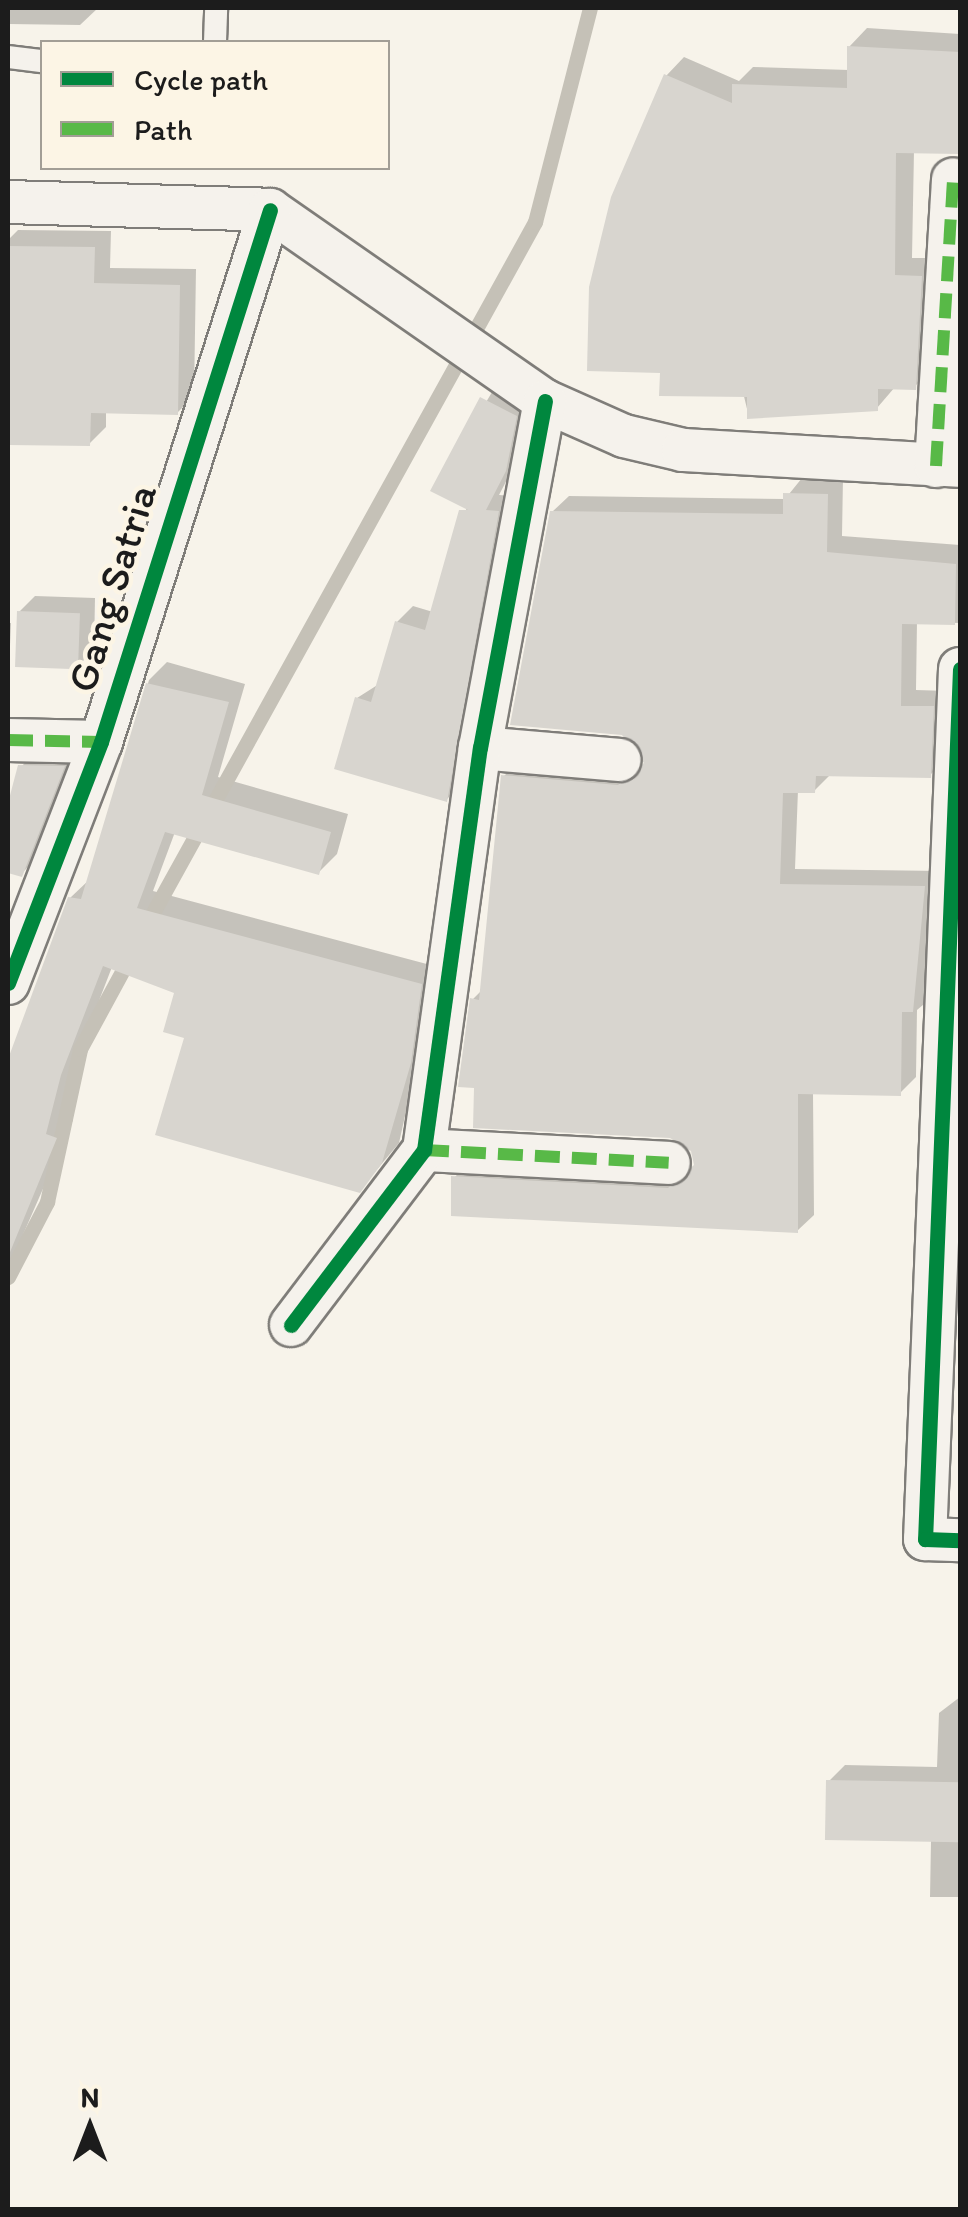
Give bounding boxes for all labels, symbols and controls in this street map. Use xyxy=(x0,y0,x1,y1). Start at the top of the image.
legend xyxy=(40,40,390,170)
text: Cycle path xyxy=(134,61,268,98)
text: Path xyxy=(134,111,192,148)
street label: Gang Satria xyxy=(56,478,168,698)
north arrow xyxy=(40,2077,140,2177)
text: N xyxy=(81,2080,99,2114)

